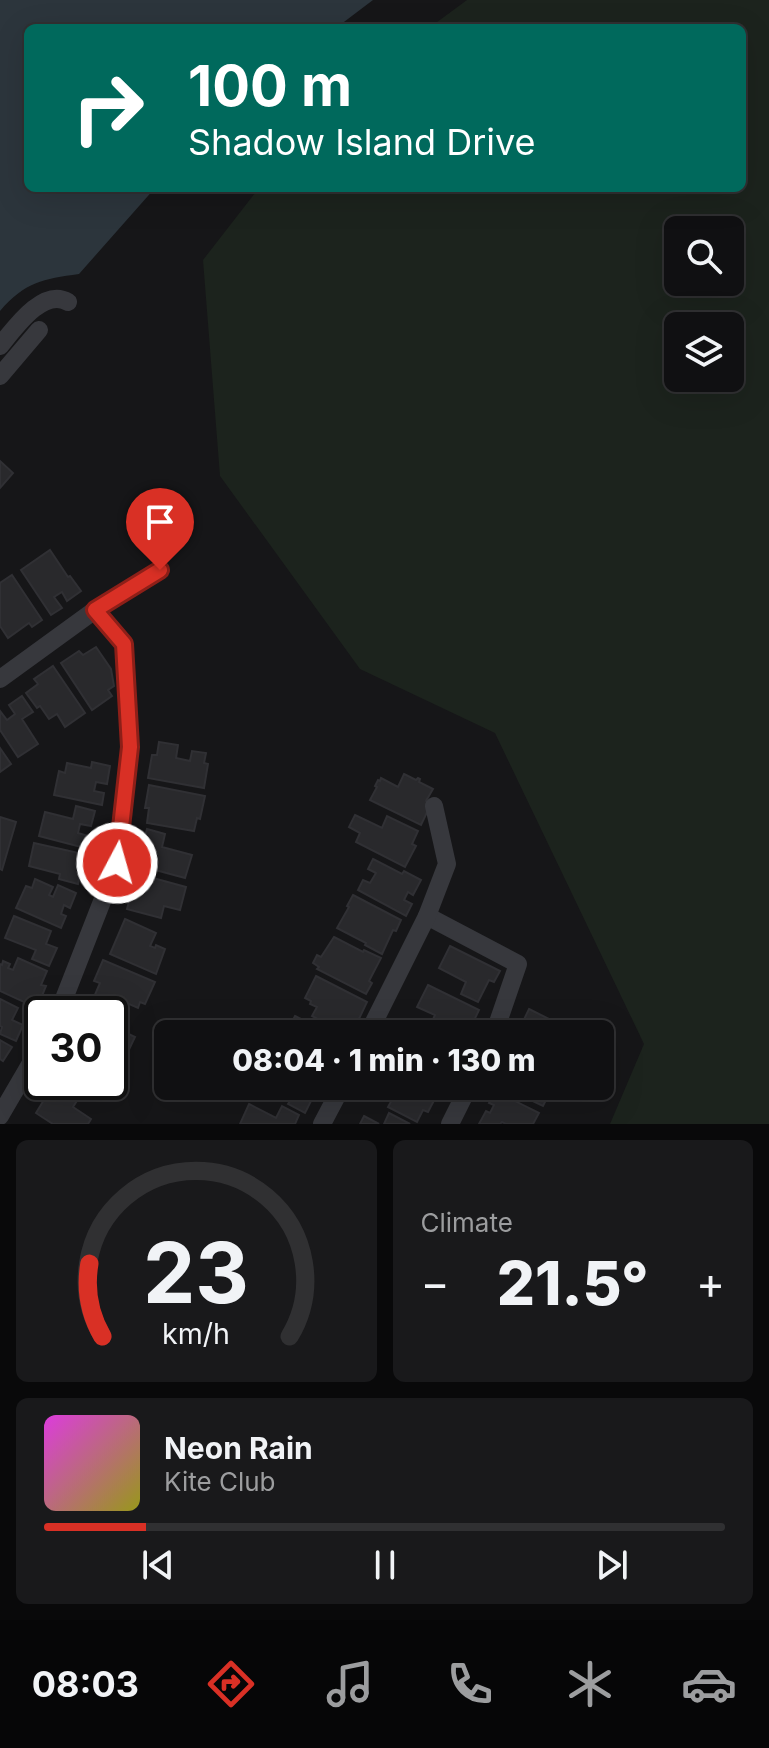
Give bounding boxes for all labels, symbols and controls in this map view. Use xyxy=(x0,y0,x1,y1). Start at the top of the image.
text: 100 m xyxy=(188,52,352,120)
icon: right xyxy=(56,56,160,160)
text: Shadow Island Drive xyxy=(188,120,536,164)
map controls xyxy=(664,216,744,392)
button: search xyxy=(664,216,744,296)
button: layers xyxy=(664,312,744,392)
pin xyxy=(126,488,194,570)
icon: arrive xyxy=(138,500,182,544)
position arrow xyxy=(75,821,159,905)
speed limit sign: 30 xyxy=(24,996,128,1100)
text: 08:04 · 1 min · 130 m xyxy=(232,1042,536,1078)
text: Climate xyxy=(421,1207,513,1238)
text: 23 xyxy=(143,1222,249,1323)
text: 21.5° xyxy=(497,1247,649,1319)
text: − xyxy=(421,1256,450,1310)
text: + xyxy=(696,1256,725,1310)
text: km/h xyxy=(162,1316,230,1351)
text: Neon Rain xyxy=(164,1430,313,1466)
text: Kite Club xyxy=(164,1466,275,1497)
icon: previous xyxy=(136,1543,180,1587)
icon: pause xyxy=(363,1543,407,1587)
icon: next xyxy=(590,1543,634,1587)
icon: directions xyxy=(203,1656,259,1712)
icon: music xyxy=(322,1656,378,1712)
icon: phone xyxy=(442,1656,498,1712)
icon: climate xyxy=(562,1656,618,1712)
icon: car xyxy=(681,1656,737,1712)
text: 08:03 xyxy=(32,1662,139,1706)

